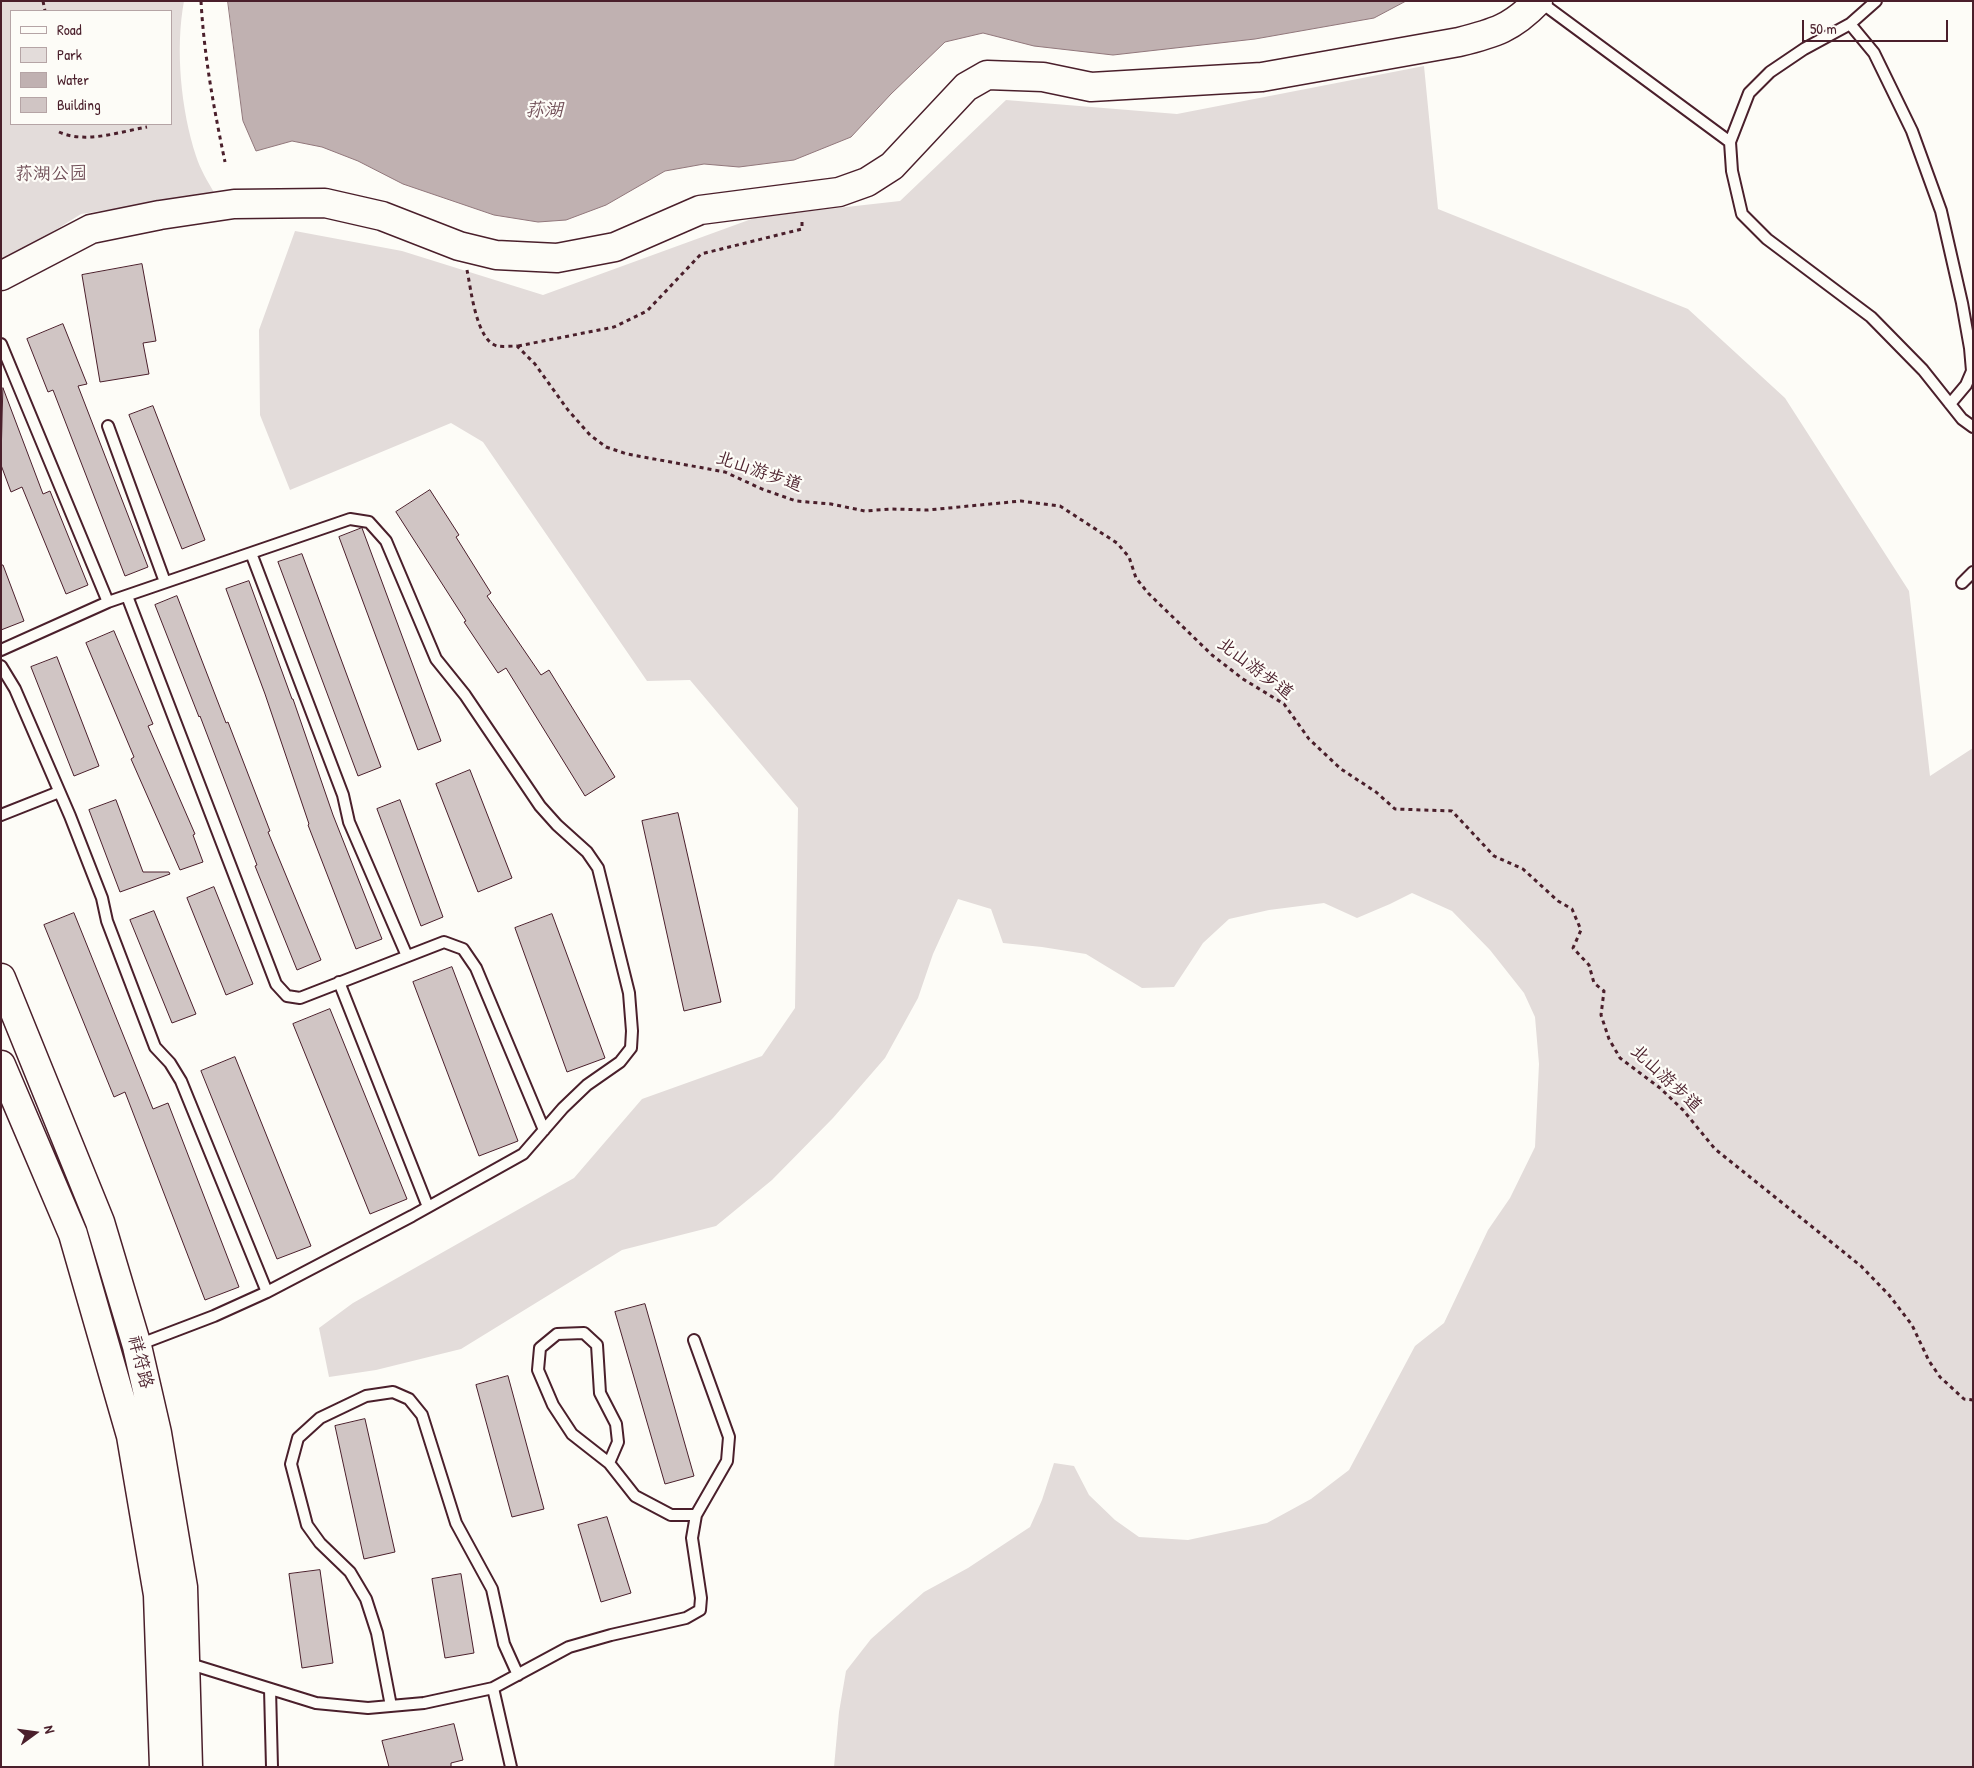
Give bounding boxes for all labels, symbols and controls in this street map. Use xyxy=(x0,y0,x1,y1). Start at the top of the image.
legend xyxy=(10,10,172,125)
scale bar xyxy=(1804,10,1950,42)
text: 50 m xyxy=(1810,18,1837,39)
text: Road xyxy=(57,19,82,40)
text: Park xyxy=(57,44,82,65)
text: Water xyxy=(57,69,89,90)
text: Building xyxy=(57,94,101,115)
water label: 荪湖 xyxy=(525,100,563,122)
park label: 荪湖公园 xyxy=(15,163,87,185)
street label: 北山游步道 xyxy=(713,447,805,497)
street label: 北山游步道 xyxy=(1213,633,1297,705)
street label: 北山游步道 xyxy=(1626,1040,1706,1118)
street label: 祥符路 xyxy=(123,1333,157,1391)
north arrow xyxy=(10,1708,60,1758)
text: N xyxy=(40,1723,60,1735)

